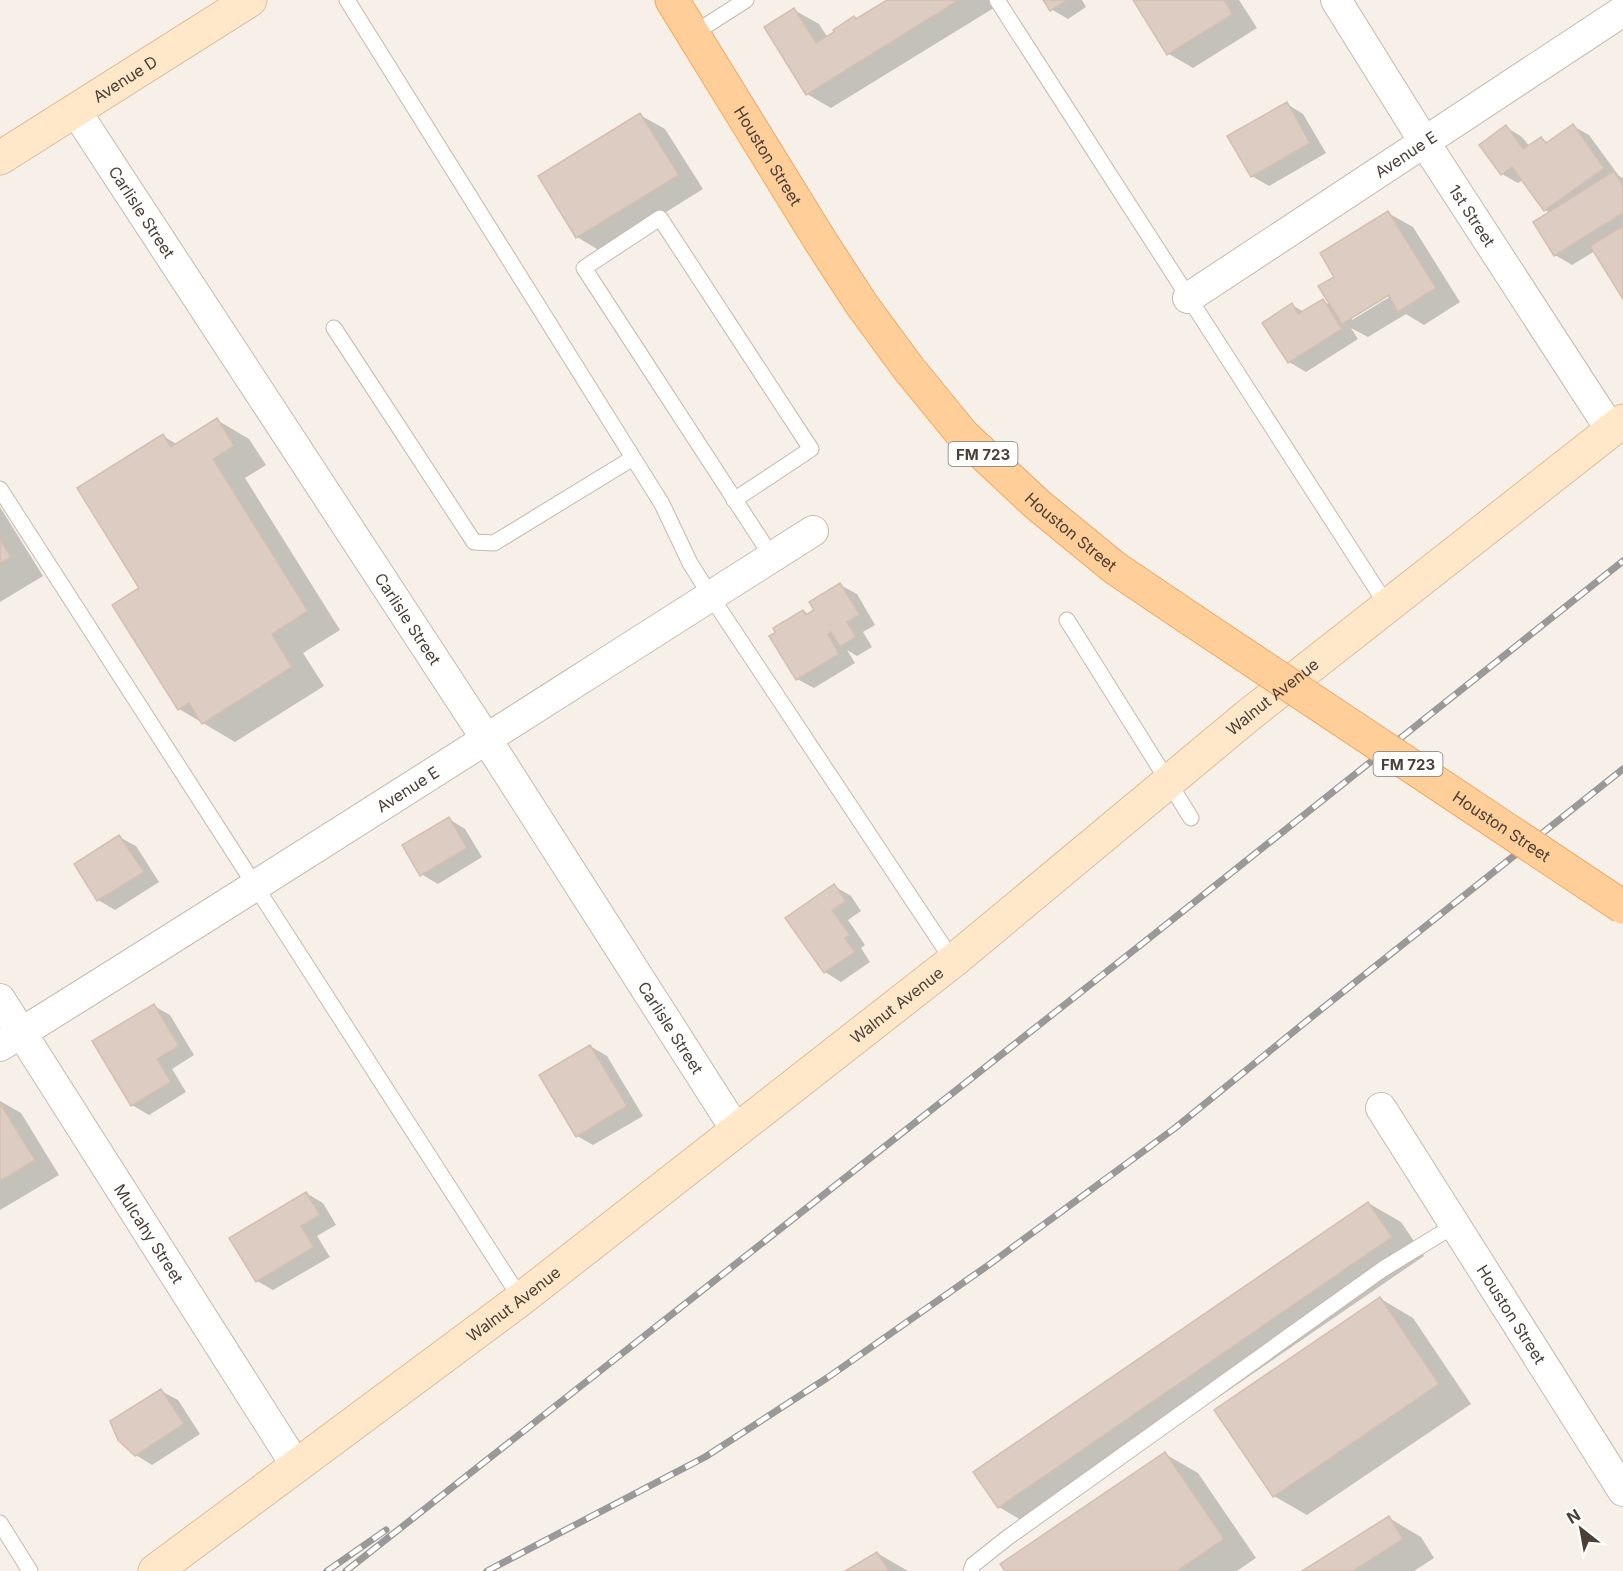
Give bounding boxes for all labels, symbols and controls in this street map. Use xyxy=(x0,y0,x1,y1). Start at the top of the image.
street label: Avenue D xyxy=(89,51,161,107)
street label: Houston Street xyxy=(730,102,806,209)
street label: Avenue E xyxy=(1371,127,1441,182)
street label: Carlisle Street xyxy=(104,162,179,262)
street label: 1st Street xyxy=(1445,181,1499,250)
road number: FM 723 xyxy=(948,442,1018,466)
street label: Houston Street xyxy=(1021,488,1121,575)
street label: Carlisle Street xyxy=(370,569,445,669)
street label: Walnut Avenue xyxy=(1222,654,1323,740)
road number: FM 723 xyxy=(1374,752,1442,776)
street label: Avenue E xyxy=(373,762,443,816)
street label: Houston Street xyxy=(1449,786,1554,866)
street label: Walnut Avenue xyxy=(846,962,947,1048)
street label: Carlisle Street xyxy=(634,978,708,1078)
street label: Mulcahy Street xyxy=(110,1180,188,1287)
street label: Houston Street xyxy=(1473,1261,1550,1367)
street label: Walnut Avenue xyxy=(463,1262,564,1346)
north arrow xyxy=(1551,1499,1611,1559)
text: N xyxy=(1563,1504,1584,1528)

